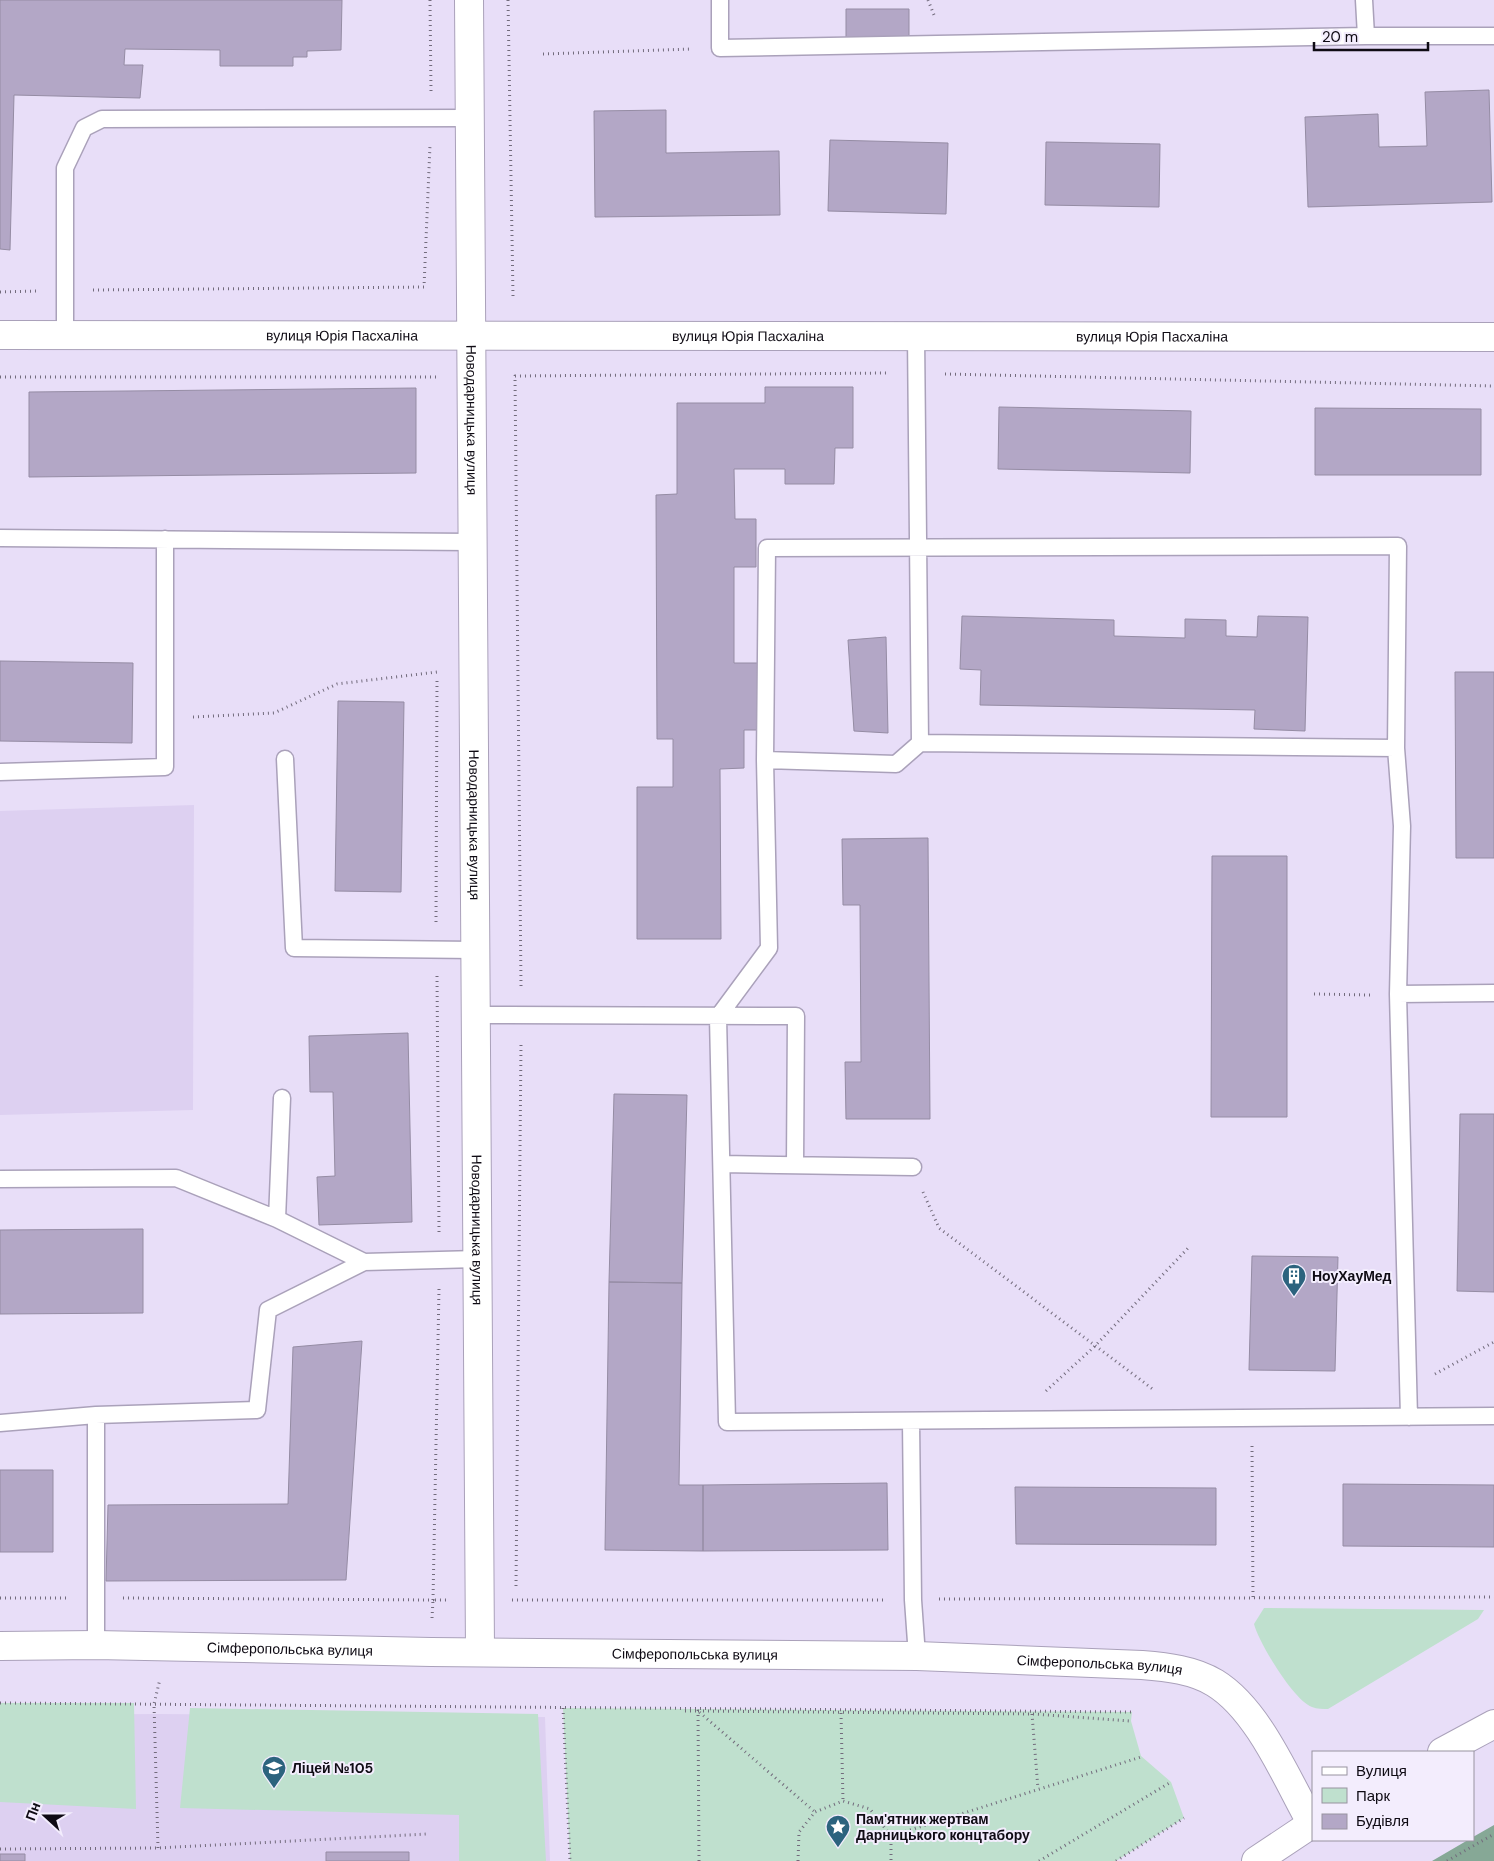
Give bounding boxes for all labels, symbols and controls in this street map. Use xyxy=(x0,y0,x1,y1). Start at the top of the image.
scale bar xyxy=(1314,20,1428,52)
text: 20 m xyxy=(1322,27,1358,47)
street label: вулиця Юрія Пасхаліна xyxy=(266,326,418,345)
street label: вулиця Юрія Пасхаліна xyxy=(672,327,824,345)
street label: вулиця Юрія Пасхаліна xyxy=(1076,327,1228,346)
street label: Новодарницька вулиця xyxy=(462,345,481,495)
street label: Новодарницька вулиця xyxy=(465,750,484,900)
street label: Новодарницька вулиця xyxy=(468,1155,487,1305)
building icon: НоуХауМед xyxy=(1281,1263,1307,1297)
place label: НоуХауМед xyxy=(1312,1267,1392,1285)
street label: Сімферопольська вулиця xyxy=(207,1638,373,1660)
street label: Сімферопольська вулиця xyxy=(612,1644,778,1664)
street label: Сімферопольська вулиця xyxy=(1016,1651,1184,1679)
legend xyxy=(1312,1751,1474,1841)
school or university icon: Ліцей №105 xyxy=(261,1755,287,1789)
place label: Ліцей №105 xyxy=(292,1759,373,1777)
text: Вулиця xyxy=(1356,1761,1407,1781)
text: Парк xyxy=(1356,1786,1390,1806)
north arrow xyxy=(20,1791,70,1841)
text: Пн xyxy=(21,1799,45,1823)
place label: Пам'ятник жертвам Дарницького концтабору xyxy=(856,1810,1030,1844)
text: Будівля xyxy=(1356,1811,1409,1831)
place icon: Пам'ятник жертвам Дарницького концтабору xyxy=(825,1814,851,1848)

